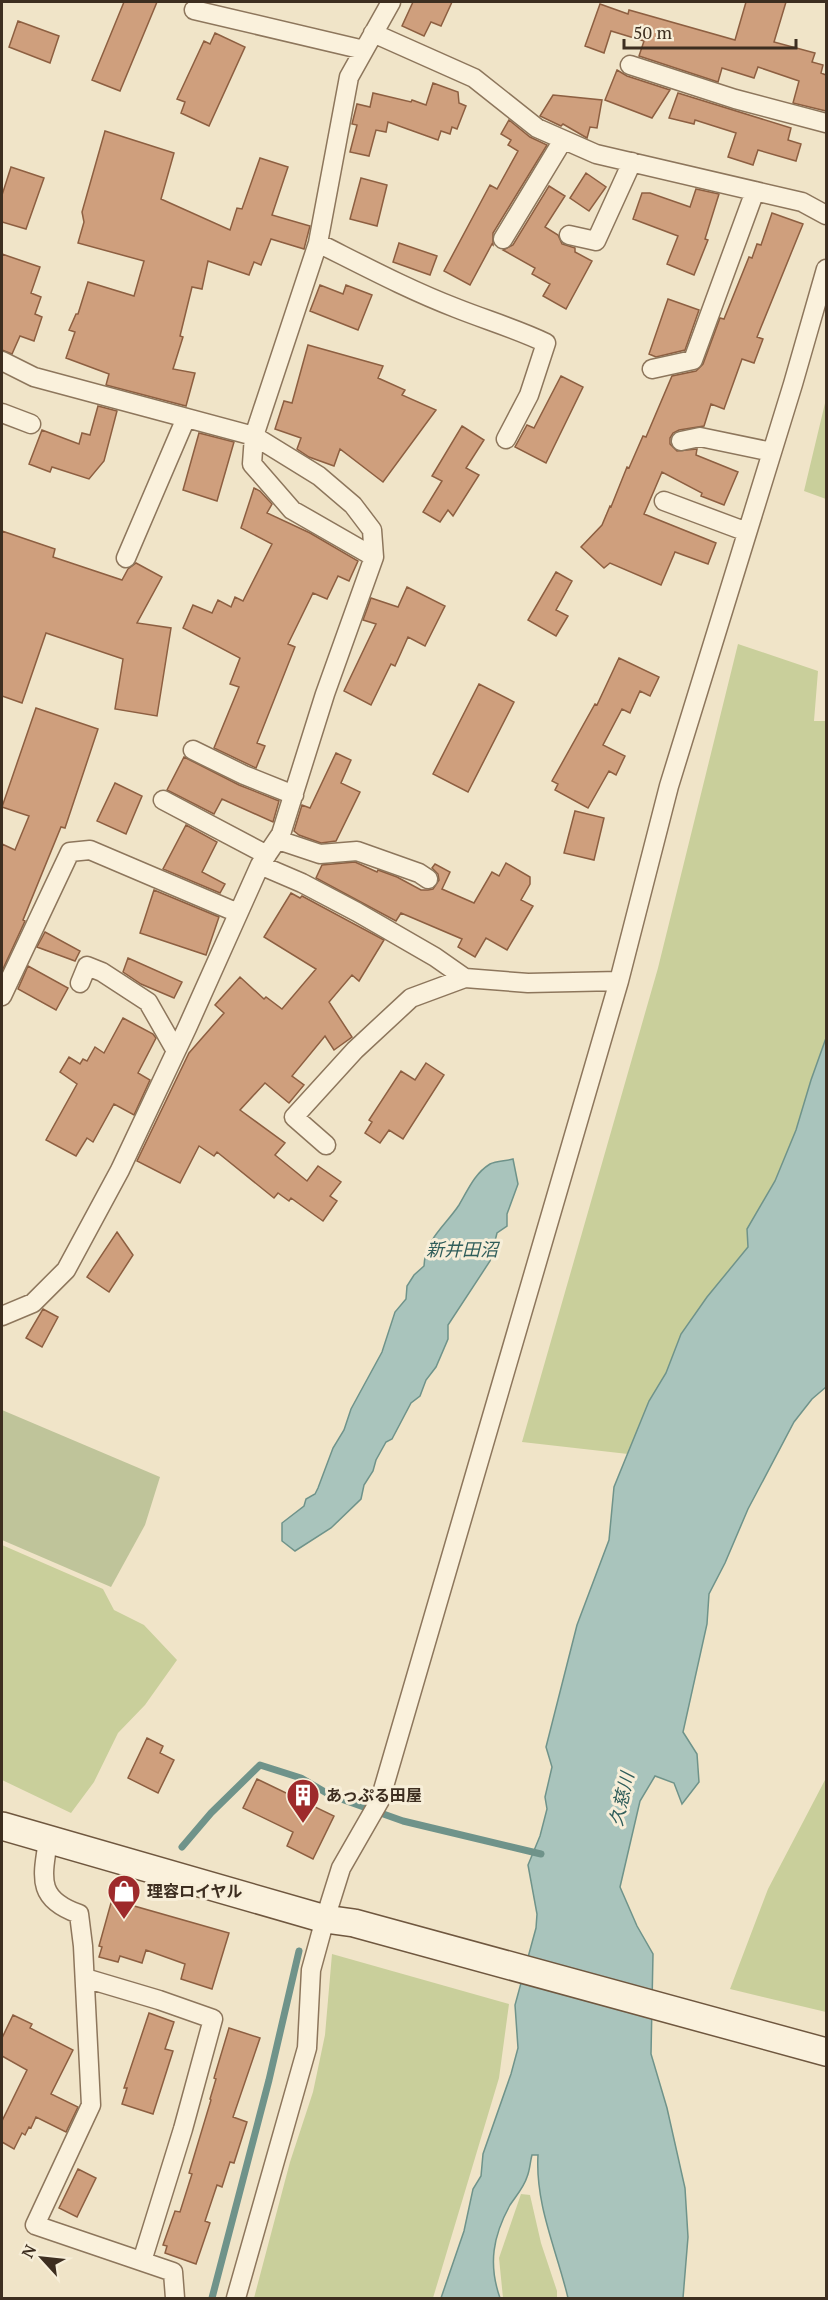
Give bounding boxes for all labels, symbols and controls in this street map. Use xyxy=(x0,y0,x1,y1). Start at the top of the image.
scale bar xyxy=(624,12,796,50)
text: 50 m xyxy=(633,20,673,44)
water label: 新井田沼 xyxy=(426,1237,501,1261)
water label: 久慈川 xyxy=(603,1768,639,1828)
building icon: あっぷる田屋 xyxy=(285,1777,321,1824)
place label: あっぷる田屋 xyxy=(326,1784,422,1806)
shop icon: 理容ロイヤル xyxy=(106,1873,142,1920)
place label: 理容ロイヤル xyxy=(147,1880,243,1902)
north arrow xyxy=(12,2228,72,2288)
text: N xyxy=(16,2241,41,2262)

